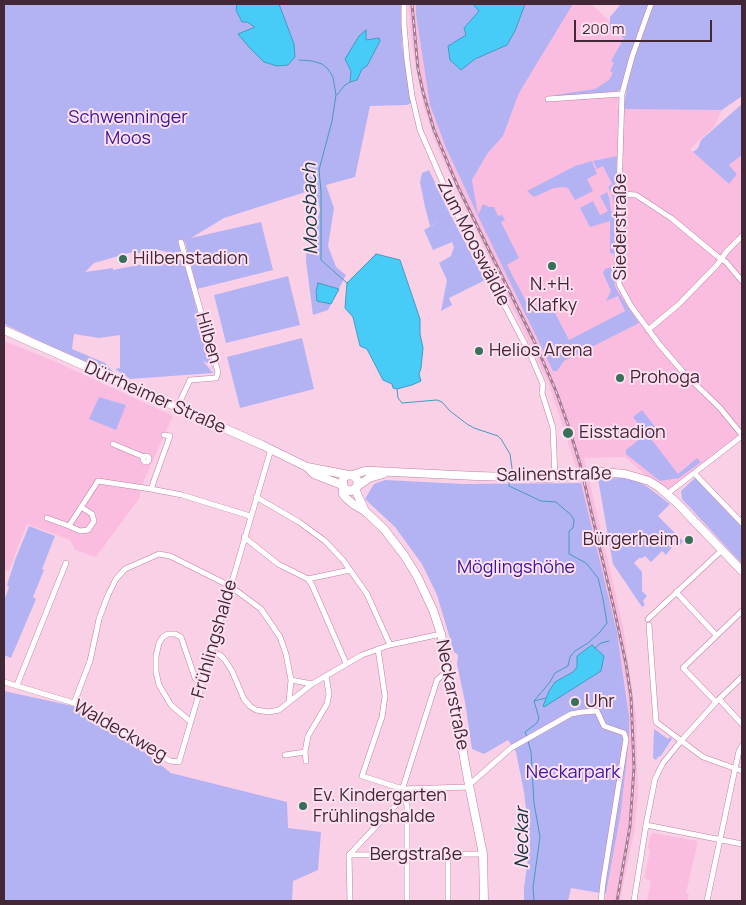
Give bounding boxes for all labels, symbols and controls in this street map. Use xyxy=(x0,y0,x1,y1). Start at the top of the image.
scale bar xyxy=(576,10,714,42)
text: 200 m xyxy=(582,18,625,39)
park label: Schwenninger Moos xyxy=(68,107,188,150)
water label: Moosbach xyxy=(299,163,323,255)
street label: Siederstraße xyxy=(610,173,632,281)
street label: Zum Mooswäldle xyxy=(432,176,514,310)
place label: Hilbenstadion xyxy=(133,248,248,270)
marker: Hilbenstadion xyxy=(117,253,129,265)
marker: N.+H. Klafky xyxy=(546,260,558,272)
place label: N.+H. Klafky xyxy=(527,274,577,316)
street label: Hilben xyxy=(190,310,226,366)
place label: Helios Arena xyxy=(489,340,593,362)
marker: Helios Arena xyxy=(473,345,485,357)
street label: Dürrheimer Straße xyxy=(81,357,229,439)
place label: Prohoga xyxy=(630,367,700,389)
marker: Prohoga xyxy=(614,372,626,384)
place label: Eisstadion xyxy=(579,422,666,444)
marker: Eisstadion xyxy=(561,426,575,440)
street label: Salinenstraße xyxy=(496,463,612,487)
place label: Bürgerheim xyxy=(583,529,679,551)
marker: Bürgerheim xyxy=(683,534,695,546)
park label: Möglingshöhe xyxy=(457,557,575,579)
street label: Frühlingshalde xyxy=(188,577,242,701)
street label: Neckarstraße xyxy=(431,638,473,752)
place label: Uhr xyxy=(585,691,615,713)
street label: Waldeckweg xyxy=(69,695,171,767)
marker: Uhr xyxy=(569,696,581,708)
park label: Neckarpark xyxy=(526,762,620,784)
place label: Ev. Kindergarten Frühlingshalde xyxy=(313,785,447,828)
marker: Ev. Kindergarten Frühlingshalde xyxy=(297,800,309,812)
water label: Neckar xyxy=(512,807,534,869)
street label: Bergstraße xyxy=(370,844,462,866)

